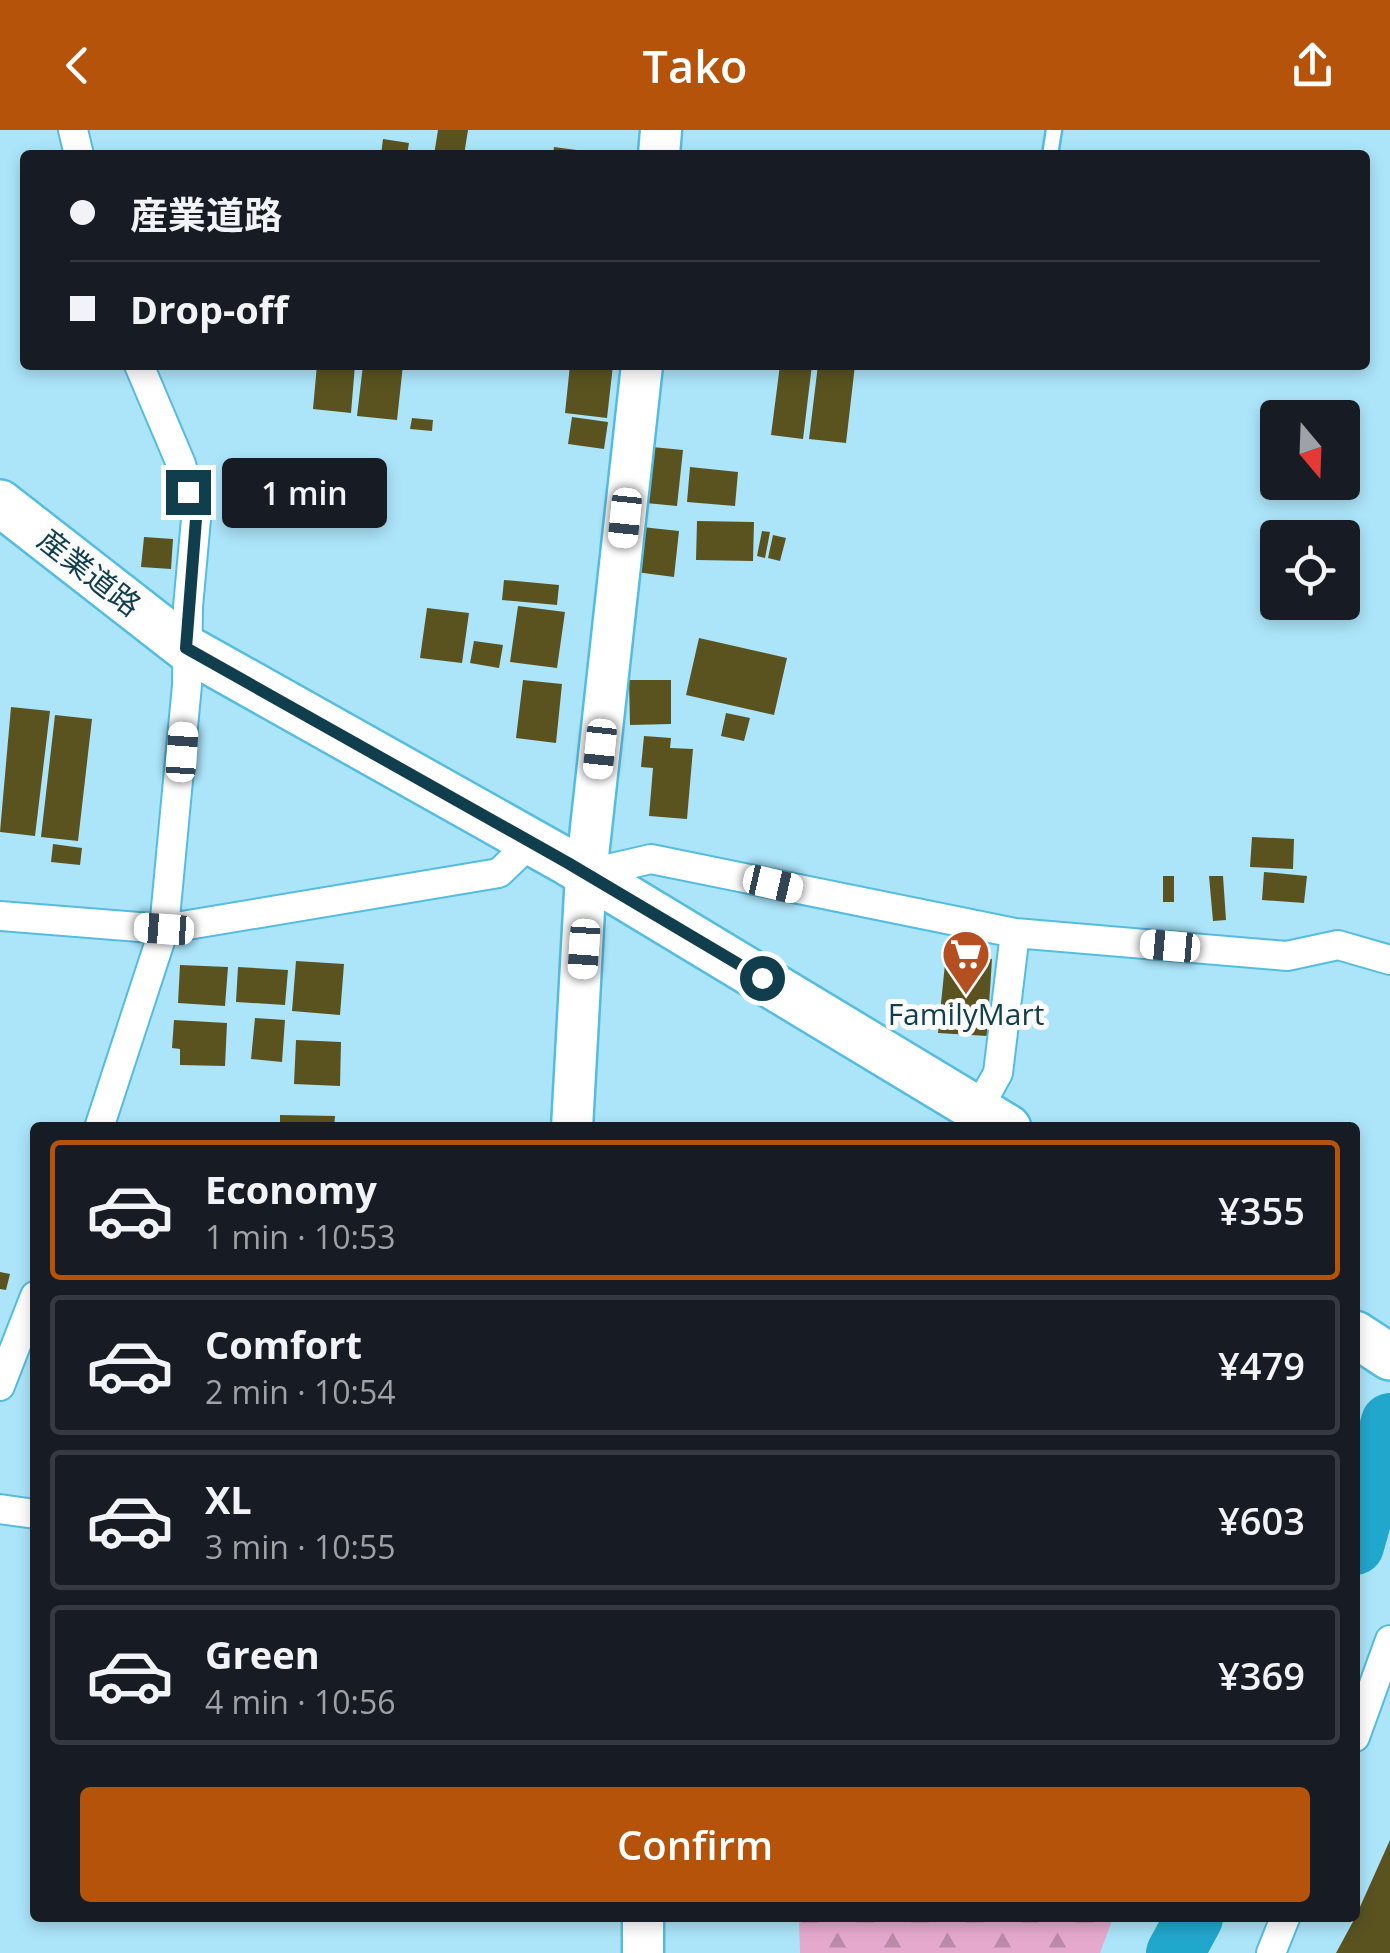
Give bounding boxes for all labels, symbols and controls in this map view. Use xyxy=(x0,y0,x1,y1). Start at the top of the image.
text: Tako xyxy=(643,35,747,96)
icon: back xyxy=(50,38,105,93)
icon: share xyxy=(1285,38,1340,93)
text: 産業道路 xyxy=(130,188,282,240)
text: Drop-off xyxy=(130,283,288,335)
north arrow xyxy=(1260,400,1360,500)
map controls xyxy=(1260,400,1360,620)
callout: 1 min xyxy=(223,457,388,527)
route end xyxy=(166,470,211,515)
text: 1 min xyxy=(261,471,348,514)
car xyxy=(607,487,643,549)
street label: 産業道路 xyxy=(30,519,150,625)
button: locate xyxy=(1260,520,1360,620)
car xyxy=(582,718,618,780)
car xyxy=(165,721,199,783)
car xyxy=(740,863,806,905)
car xyxy=(133,912,195,946)
car xyxy=(567,918,601,980)
supermarket icon: FamilyMart xyxy=(940,928,992,996)
car xyxy=(1139,928,1201,964)
route start xyxy=(740,956,785,1001)
place label: FamilyMart xyxy=(888,993,1044,1034)
text: Economy xyxy=(205,1163,377,1215)
icon: car xyxy=(85,1165,175,1255)
text: ¥355 xyxy=(1218,1184,1305,1236)
text: 1 min · 10:53 xyxy=(205,1215,396,1258)
text: Comfort xyxy=(205,1318,362,1370)
icon: car xyxy=(85,1320,175,1410)
text: ¥479 xyxy=(1218,1339,1305,1391)
text: 2 min · 10:54 xyxy=(205,1370,396,1413)
text: XL xyxy=(205,1473,252,1525)
icon: car xyxy=(85,1475,175,1565)
text: ¥603 xyxy=(1218,1494,1305,1546)
text: 3 min · 10:55 xyxy=(205,1525,396,1568)
text: Green xyxy=(205,1628,320,1680)
icon: car xyxy=(85,1630,175,1720)
text: ¥369 xyxy=(1218,1649,1305,1701)
text: 4 min · 10:56 xyxy=(205,1680,396,1723)
button: Confirm xyxy=(80,1787,1310,1902)

